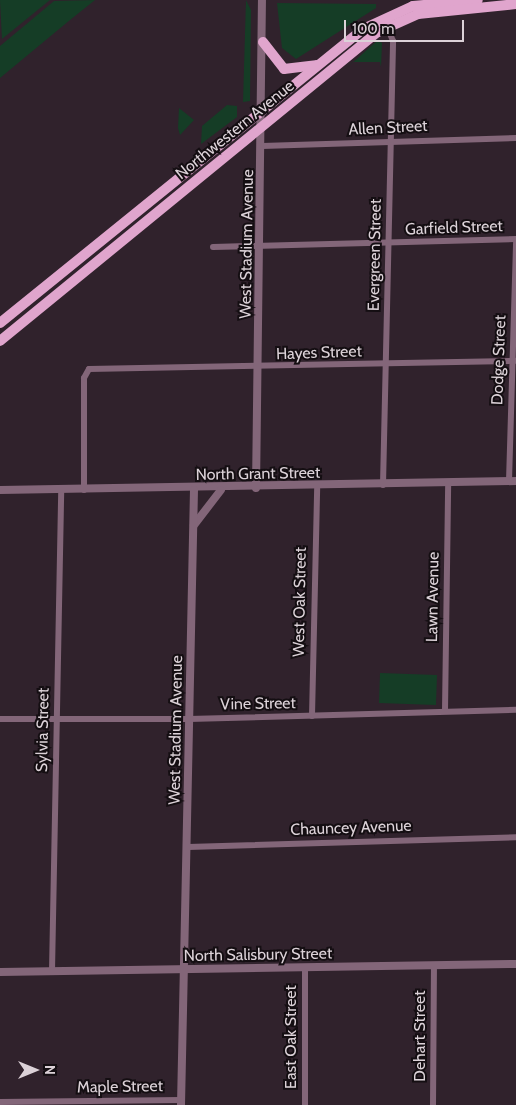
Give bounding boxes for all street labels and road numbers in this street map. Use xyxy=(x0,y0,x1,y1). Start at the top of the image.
street label: Northwestern Avenue xyxy=(172,76,298,184)
street label: Allen Street xyxy=(348,116,428,140)
street label: West Stadium Avenue xyxy=(236,169,258,319)
street label: Evergreen Street xyxy=(364,199,386,311)
street label: Garfield Street xyxy=(405,217,503,239)
street label: Dodge Street xyxy=(488,315,510,405)
street label: Hayes Street xyxy=(276,342,362,364)
street label: North Grant Street xyxy=(195,463,321,485)
street label: West Oak Street xyxy=(289,547,311,657)
street label: Lawn Avenue xyxy=(423,552,443,642)
street label: West Stadium Avenue xyxy=(165,655,187,805)
street label: Sylvia Street xyxy=(33,688,53,772)
street label: Vine Street xyxy=(220,694,296,714)
street label: Chauncey Avenue xyxy=(290,816,412,840)
street label: North Salisbury Street xyxy=(184,944,332,966)
street label: East Oak Street xyxy=(281,985,301,1089)
street label: Dehart Street xyxy=(410,990,430,1082)
street label: Maple Street xyxy=(77,1077,163,1097)

